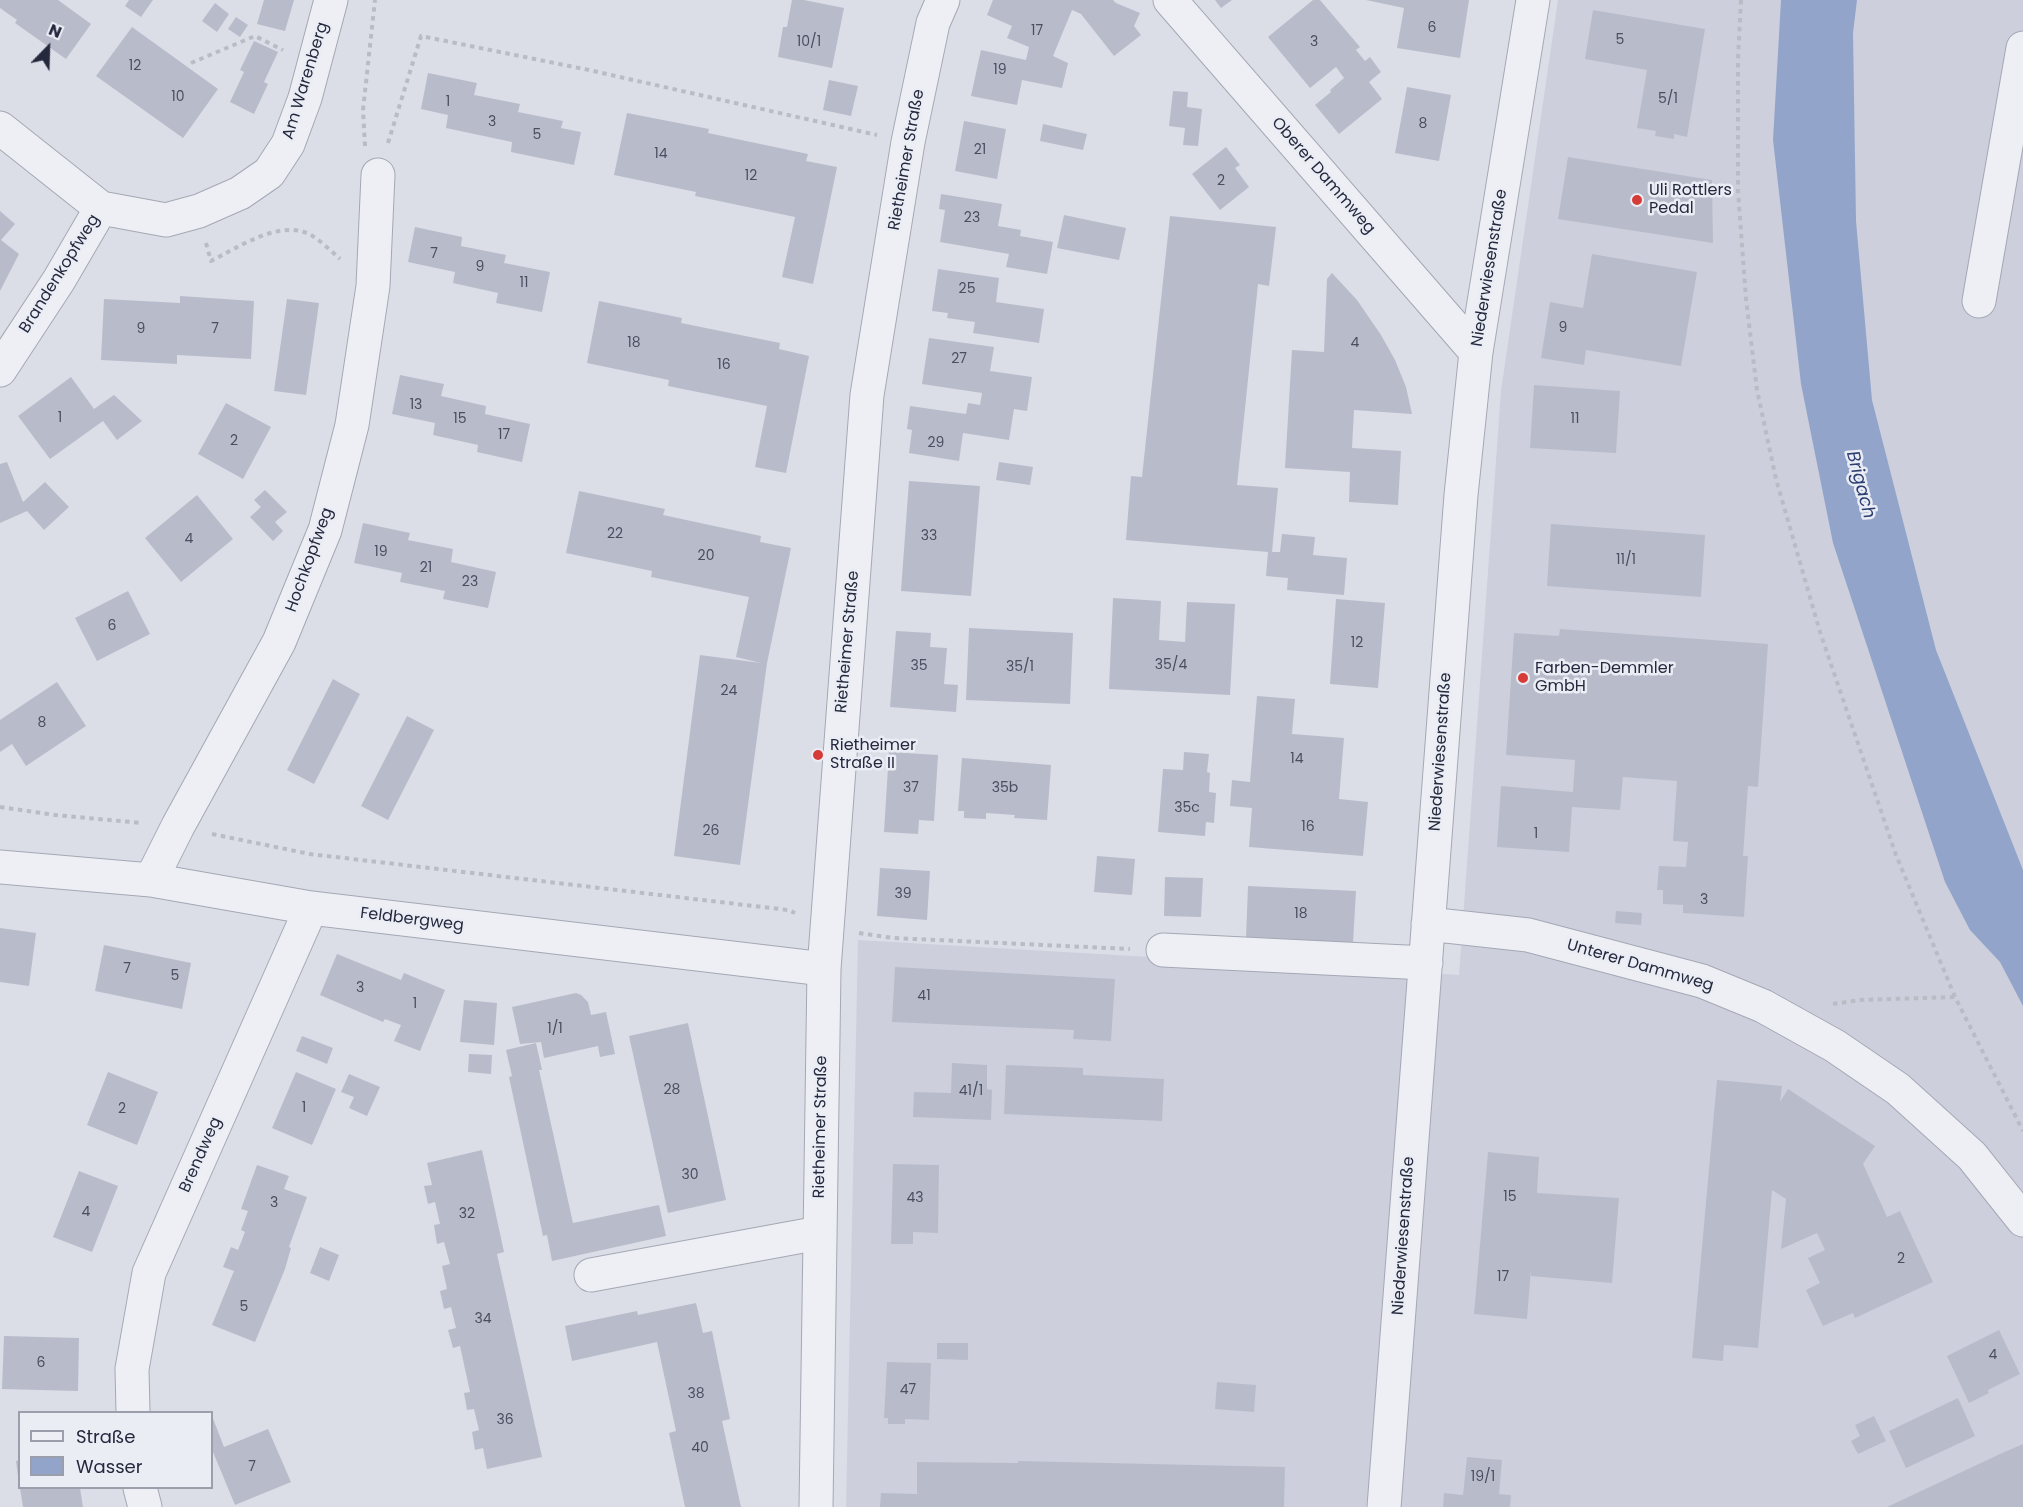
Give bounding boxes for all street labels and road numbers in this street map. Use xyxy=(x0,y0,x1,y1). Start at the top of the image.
street label: Am Warenberg xyxy=(279,20,333,142)
street label: Rietheimer Straße xyxy=(885,88,929,232)
street label: Oberer Dammweg xyxy=(1267,114,1379,238)
street label: Niederwiesenstraße xyxy=(1468,188,1512,348)
street label: Brandenkopfweg xyxy=(16,211,104,337)
street label: Hochkopfweg xyxy=(282,505,338,615)
street label: Rietheimer Straße xyxy=(832,570,864,714)
street label: Niederwiesenstraße xyxy=(1426,672,1456,832)
street label: Feldbergweg xyxy=(359,904,465,936)
street label: Unterer Dammweg xyxy=(1564,936,1716,996)
street label: Rietheimer Straße xyxy=(810,1055,832,1199)
street label: Brendweg xyxy=(176,1114,226,1196)
street label: Niederwiesenstraße xyxy=(1389,1156,1419,1316)

